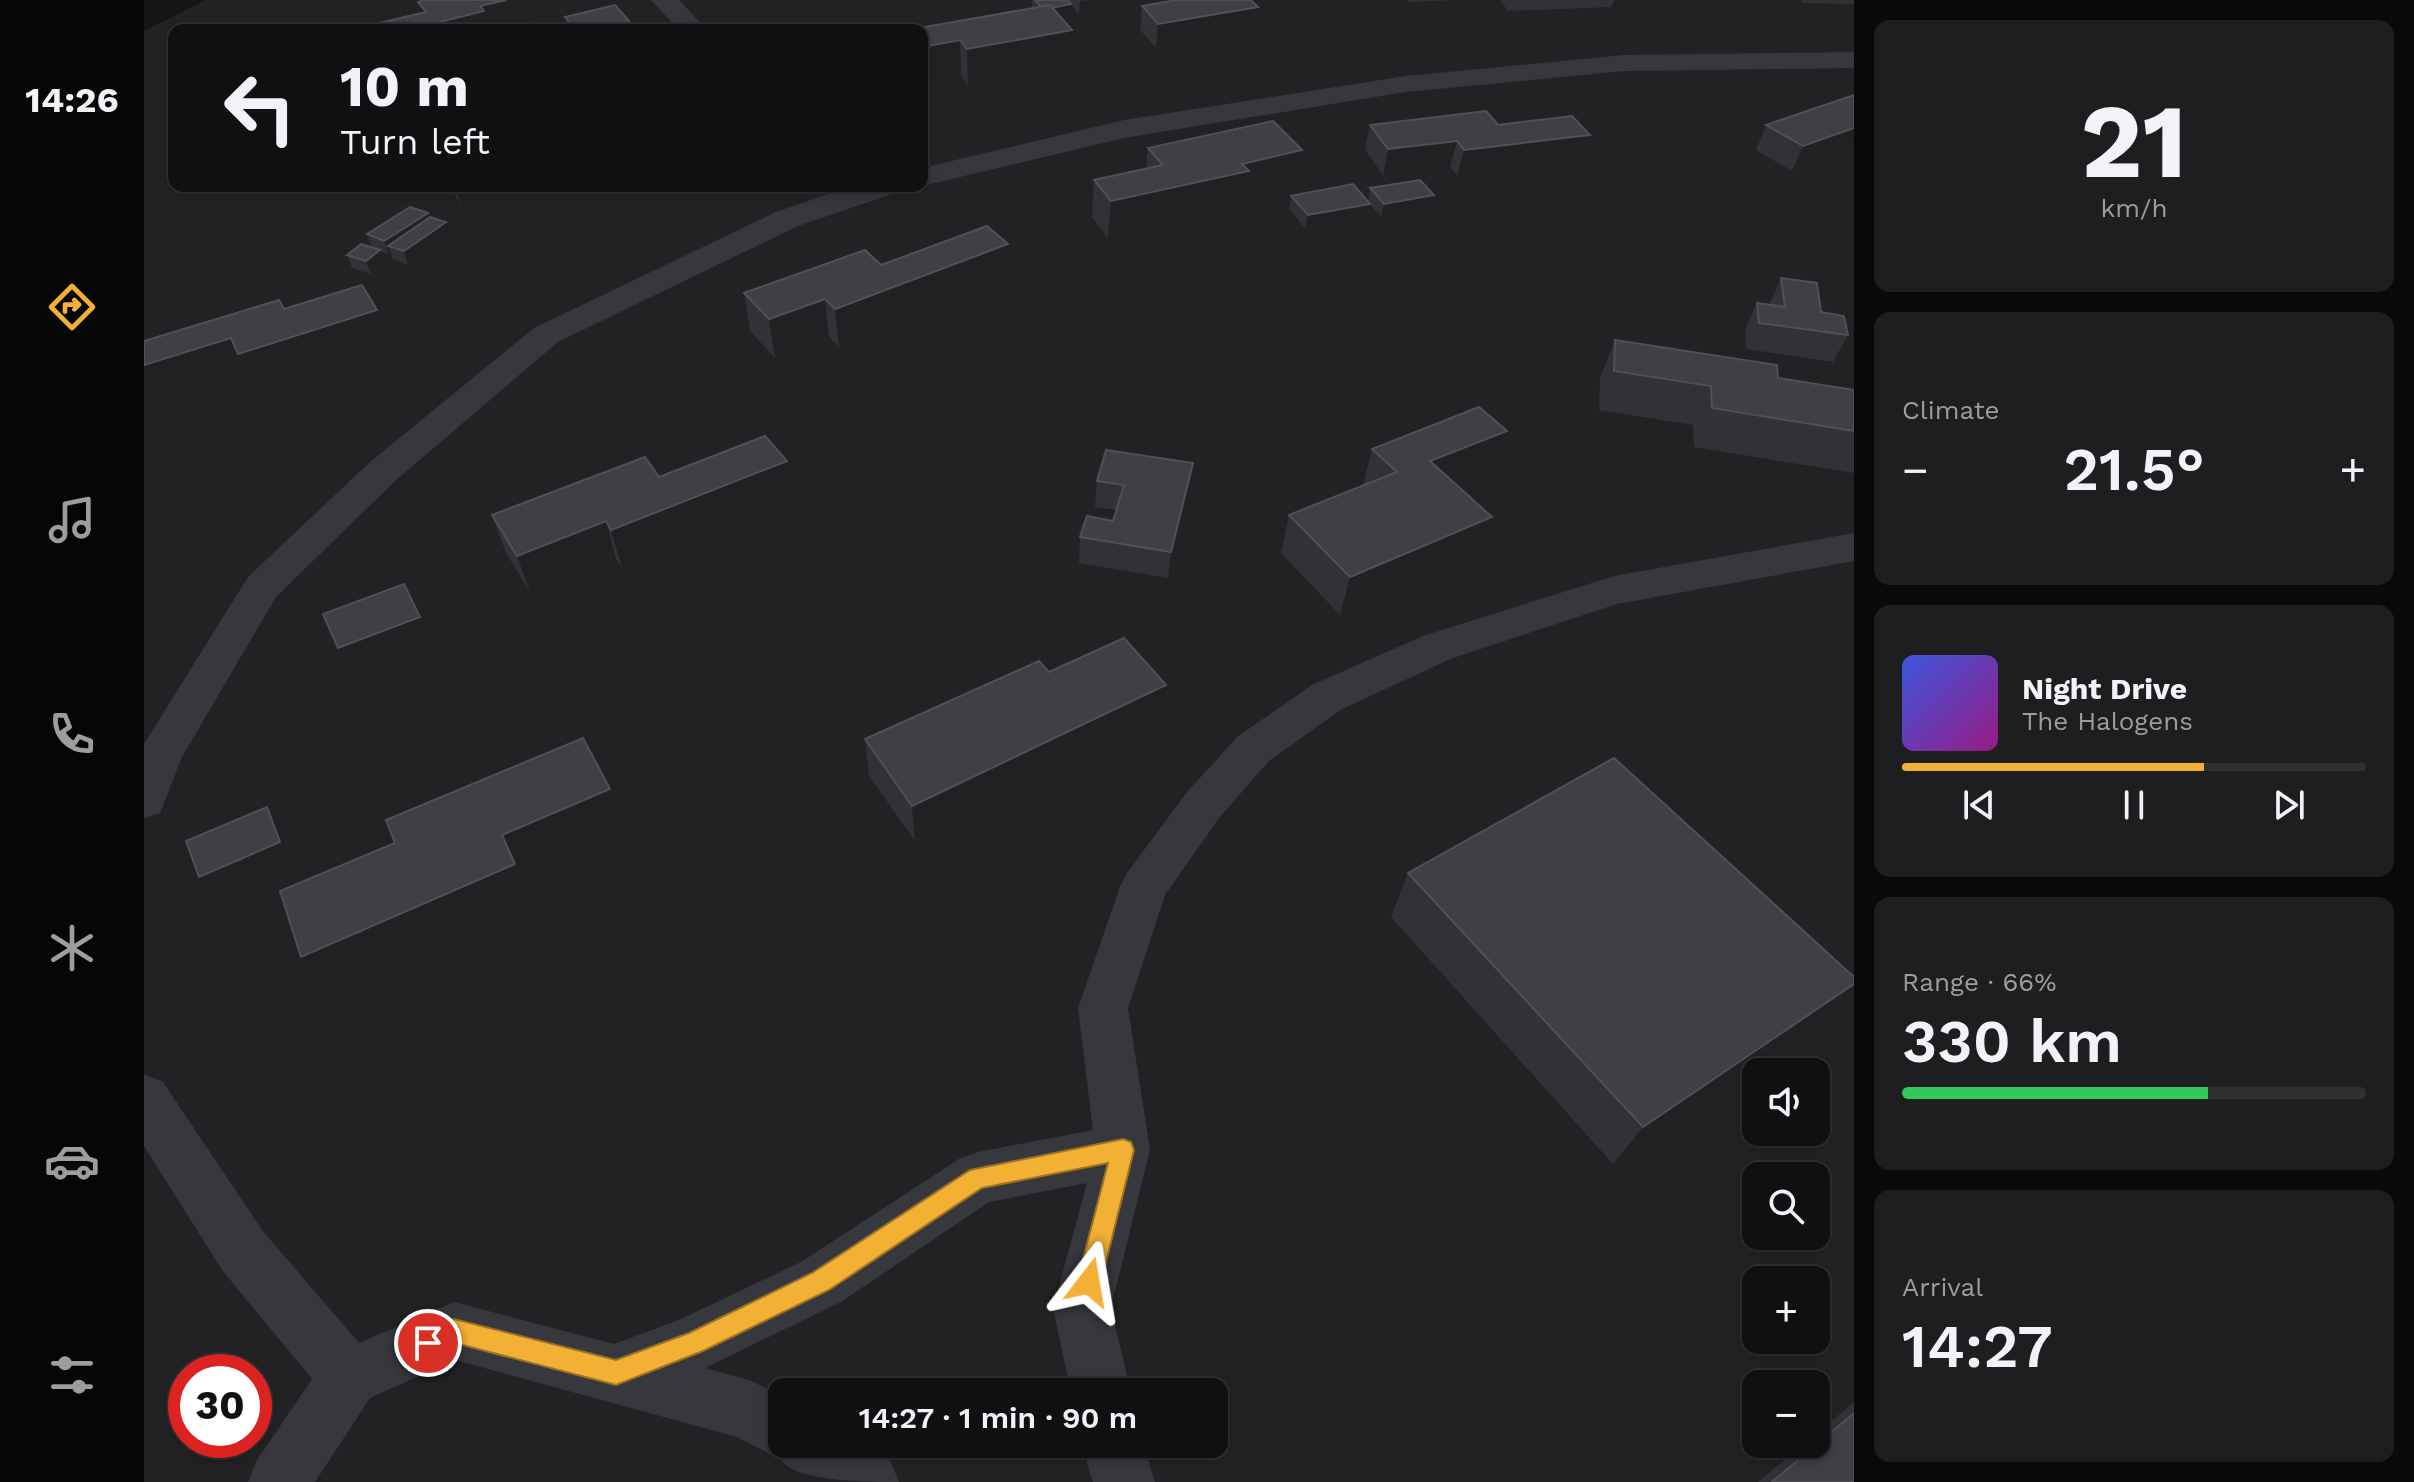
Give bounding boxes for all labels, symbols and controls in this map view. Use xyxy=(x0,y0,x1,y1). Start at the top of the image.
text: 10 m xyxy=(340,54,469,120)
icon: left xyxy=(208,56,312,160)
text: 14:26 xyxy=(25,79,119,121)
text: 21 xyxy=(2081,80,2187,202)
text: Turn left xyxy=(340,121,490,163)
text: km/h xyxy=(2101,193,2167,223)
icon: directions xyxy=(44,279,100,335)
text: Climate xyxy=(1902,395,2000,425)
text: 21.5° xyxy=(2063,434,2205,505)
text: − xyxy=(1902,444,1929,496)
text: + xyxy=(2339,444,2366,496)
icon: music xyxy=(44,492,100,548)
text: Night Drive xyxy=(2022,671,2187,706)
icon: phone xyxy=(44,706,100,762)
text: The Halogens xyxy=(2022,706,2193,736)
icon: previous xyxy=(1957,783,2001,827)
icon: pause xyxy=(2112,783,2156,827)
icon: next xyxy=(2267,783,2311,827)
icon: climate xyxy=(44,920,100,976)
text: Range · 66% xyxy=(1902,967,2056,997)
text: 330 km xyxy=(1902,1006,2122,1077)
map controls xyxy=(1742,1058,1830,1458)
button: sound xyxy=(1742,1058,1830,1146)
icon: car xyxy=(44,1133,100,1189)
button: search xyxy=(1742,1162,1830,1250)
position arrow xyxy=(1047,1240,1131,1324)
button: + xyxy=(1742,1266,1830,1354)
text: Arrival xyxy=(1902,1272,1983,1302)
pin xyxy=(394,1309,462,1377)
text: 14:27 xyxy=(1902,1311,2053,1382)
icon: arrive xyxy=(406,1321,450,1365)
icon: filters xyxy=(44,1347,100,1403)
speed limit sign: 30 xyxy=(168,1354,272,1458)
button: − xyxy=(1742,1370,1830,1458)
text: 14:27 · 1 min · 90 m xyxy=(859,1400,1137,1435)

